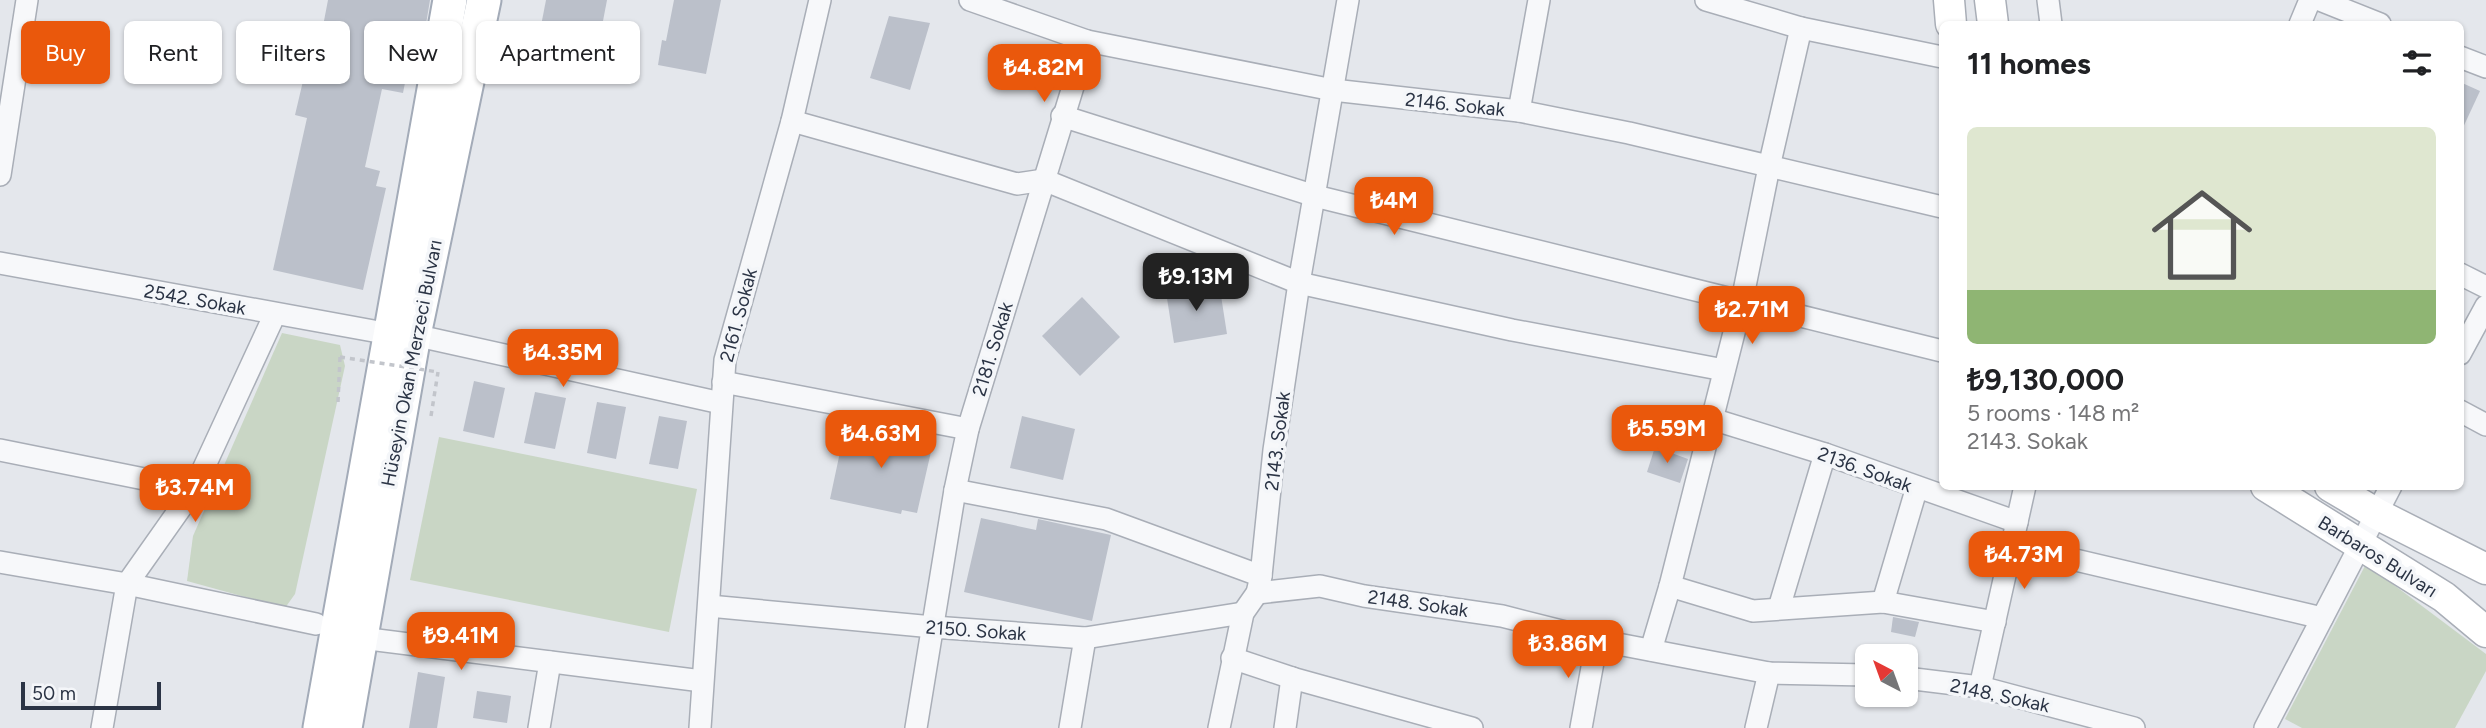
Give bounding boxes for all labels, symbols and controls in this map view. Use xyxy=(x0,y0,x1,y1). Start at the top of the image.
chip: Buy xyxy=(21,21,110,84)
chip: Rent xyxy=(124,21,222,84)
chip: Filters xyxy=(236,21,350,84)
chip: New xyxy=(364,21,462,84)
chip: Apartment xyxy=(476,21,640,84)
pin: ₺4.82M xyxy=(987,44,1101,104)
icon: filters xyxy=(2398,44,2436,82)
text: 11 homes xyxy=(1967,45,2091,82)
text: ₺4.82M xyxy=(1004,53,1084,81)
street label: 2146. Sokak xyxy=(1404,88,1507,121)
icon: home xyxy=(2139,172,2265,298)
pin: ₺4M xyxy=(1360,177,1428,237)
text: ₺4M xyxy=(1370,186,1418,214)
street label: Hüseyin Okan Merzeci Bulvarı xyxy=(376,238,447,488)
pin: ₺9.13M xyxy=(1139,254,1253,313)
text: ₺9.13M xyxy=(1159,262,1233,290)
street label: 2161. Sokak xyxy=(715,265,762,365)
street label: 2542. Sokak xyxy=(142,279,249,320)
pin: ₺2.71M xyxy=(1695,286,1809,346)
text: ₺2.71M xyxy=(1715,295,1789,323)
street label: 2181. Sokak xyxy=(967,299,1018,399)
pin: ₺4.35M xyxy=(506,330,620,389)
text: ₺4.35M xyxy=(523,338,603,366)
text: ₺9,130,000 xyxy=(1967,361,2124,398)
street label: 2143. Sokak xyxy=(1260,389,1295,492)
text: 5 rooms · 148 m² xyxy=(1967,399,2139,427)
pin: ₺5.59M xyxy=(1610,406,1724,465)
pin: ₺4.63M xyxy=(824,410,938,470)
text: ₺5.59M xyxy=(1628,414,1706,442)
text: ₺4.63M xyxy=(841,419,921,447)
text: 2143. Sokak xyxy=(1967,427,2088,455)
street label: 2136. Sokak xyxy=(1814,442,1916,497)
pin: ₺3.74M xyxy=(138,464,252,524)
text: ₺3.74M xyxy=(156,473,234,501)
street label: Barbaros Bulvarı xyxy=(2314,511,2442,602)
pin: ₺4.73M xyxy=(1967,532,2081,591)
text: ₺4.73M xyxy=(1985,540,2063,568)
street label: 2148. Sokak xyxy=(1366,585,1470,622)
pin: ₺9.41M xyxy=(404,612,518,672)
street label: 2150. Sokak xyxy=(925,616,1028,646)
pin: ₺3.86M xyxy=(1511,620,1625,680)
text: ₺9.41M xyxy=(423,621,499,649)
text: ₺3.86M xyxy=(1529,629,1607,657)
north arrow xyxy=(1855,644,1918,707)
map controls xyxy=(1855,644,1918,707)
street label: 2148. Sokak xyxy=(1948,674,2053,717)
scale bar xyxy=(21,679,161,711)
text: 50 m xyxy=(32,682,76,705)

